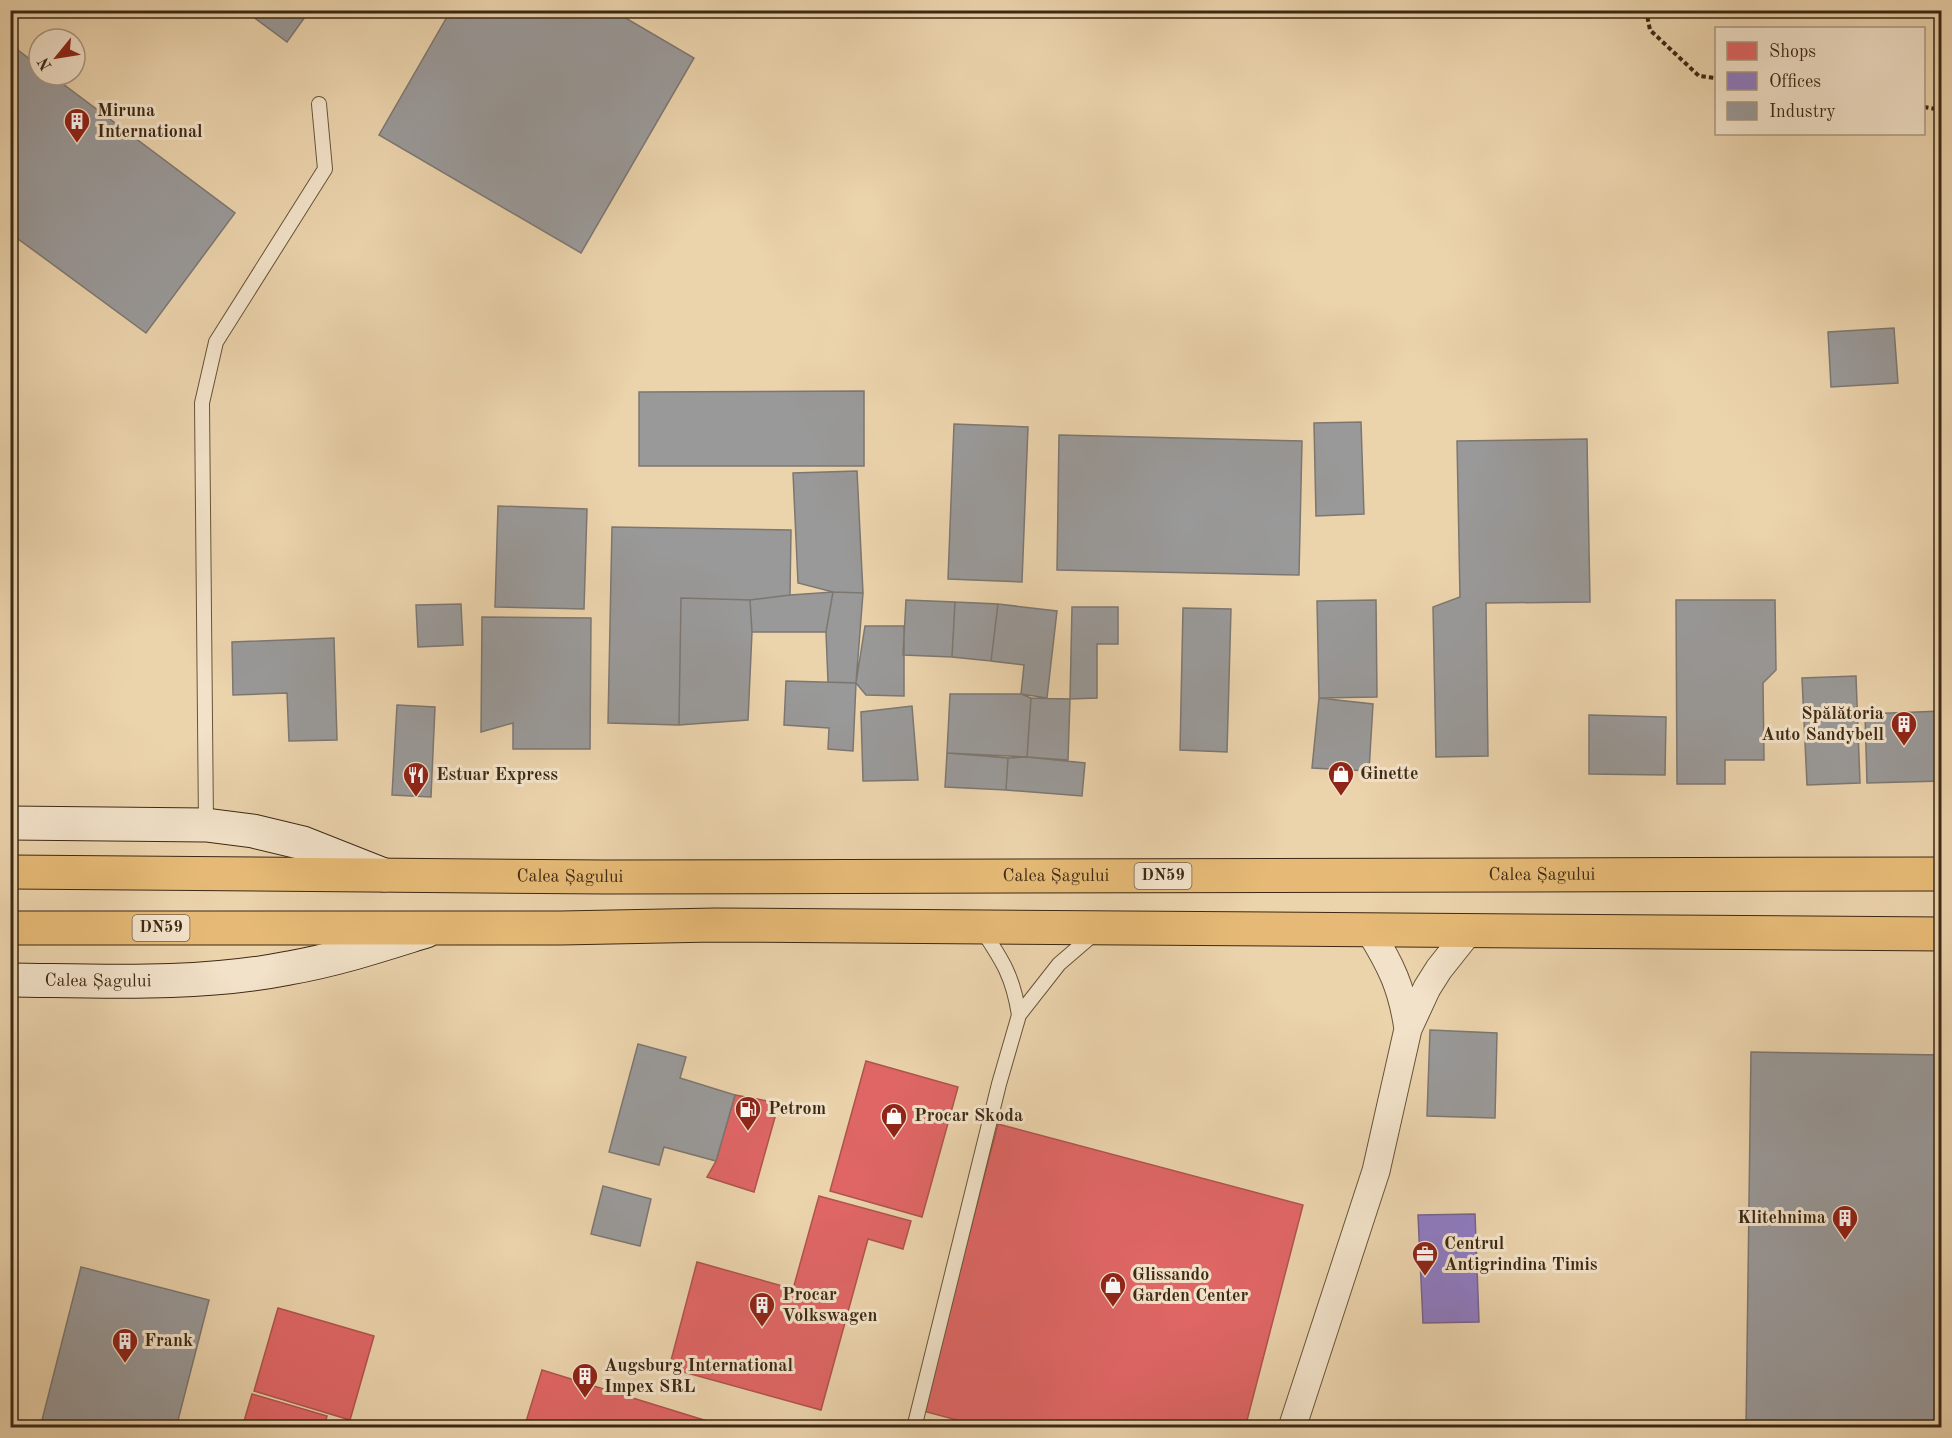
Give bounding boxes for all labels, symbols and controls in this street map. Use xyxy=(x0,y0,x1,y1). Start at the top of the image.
north arrow xyxy=(27,27,87,87)
legend xyxy=(1715,27,1925,135)
text: Shops xyxy=(1769,43,1816,61)
text: N xyxy=(35,54,56,73)
text: Offices xyxy=(1769,73,1821,91)
place label: Miruna International xyxy=(97,102,203,141)
text: Industry xyxy=(1769,103,1836,121)
building icon: Miruna International xyxy=(62,106,92,144)
place label: Spălătoria Auto Sandybell xyxy=(1761,705,1884,744)
building icon: Spălătoria Auto Sandybell xyxy=(1889,709,1919,747)
shop icon: Ginette xyxy=(1326,759,1356,797)
restaurant icon: Estuar Express xyxy=(401,760,431,798)
place label: Ginette xyxy=(1360,765,1418,783)
place label: Estuar Express xyxy=(436,766,558,784)
road number: DN59 xyxy=(1134,863,1192,889)
street label: Calea Șagului xyxy=(1489,866,1596,885)
street label: Calea Șagului xyxy=(516,867,624,887)
street label: Calea Șagului xyxy=(1003,867,1110,886)
road number: DN59 xyxy=(132,915,190,941)
street label: Calea Șagului xyxy=(44,972,152,991)
fuel station icon: Petrom xyxy=(733,1094,763,1132)
place label: Petrom xyxy=(768,1100,826,1118)
shop icon: Procar Skoda xyxy=(879,1101,909,1139)
place label: Procar Skoda xyxy=(914,1107,1023,1125)
building icon: Klitehnima xyxy=(1830,1203,1860,1241)
place label: Klitehnima xyxy=(1737,1209,1826,1227)
place label: Centrul Antigrindina Timis xyxy=(1444,1235,1598,1274)
office icon: Centrul Antigrindina Timis xyxy=(1410,1239,1440,1277)
place label: Glissando Garden Center xyxy=(1132,1266,1249,1305)
shop icon: Glissando Garden Center xyxy=(1098,1270,1128,1308)
place label: Procar Volkswagen xyxy=(782,1286,877,1325)
building icon: Procar Volkswagen xyxy=(747,1290,777,1328)
building icon: Frank xyxy=(110,1326,140,1364)
place label: Frank xyxy=(144,1332,193,1350)
place label: Augsburg International Impex SRL xyxy=(604,1357,793,1396)
building icon: Augsburg International Impex SRL xyxy=(570,1361,600,1399)

